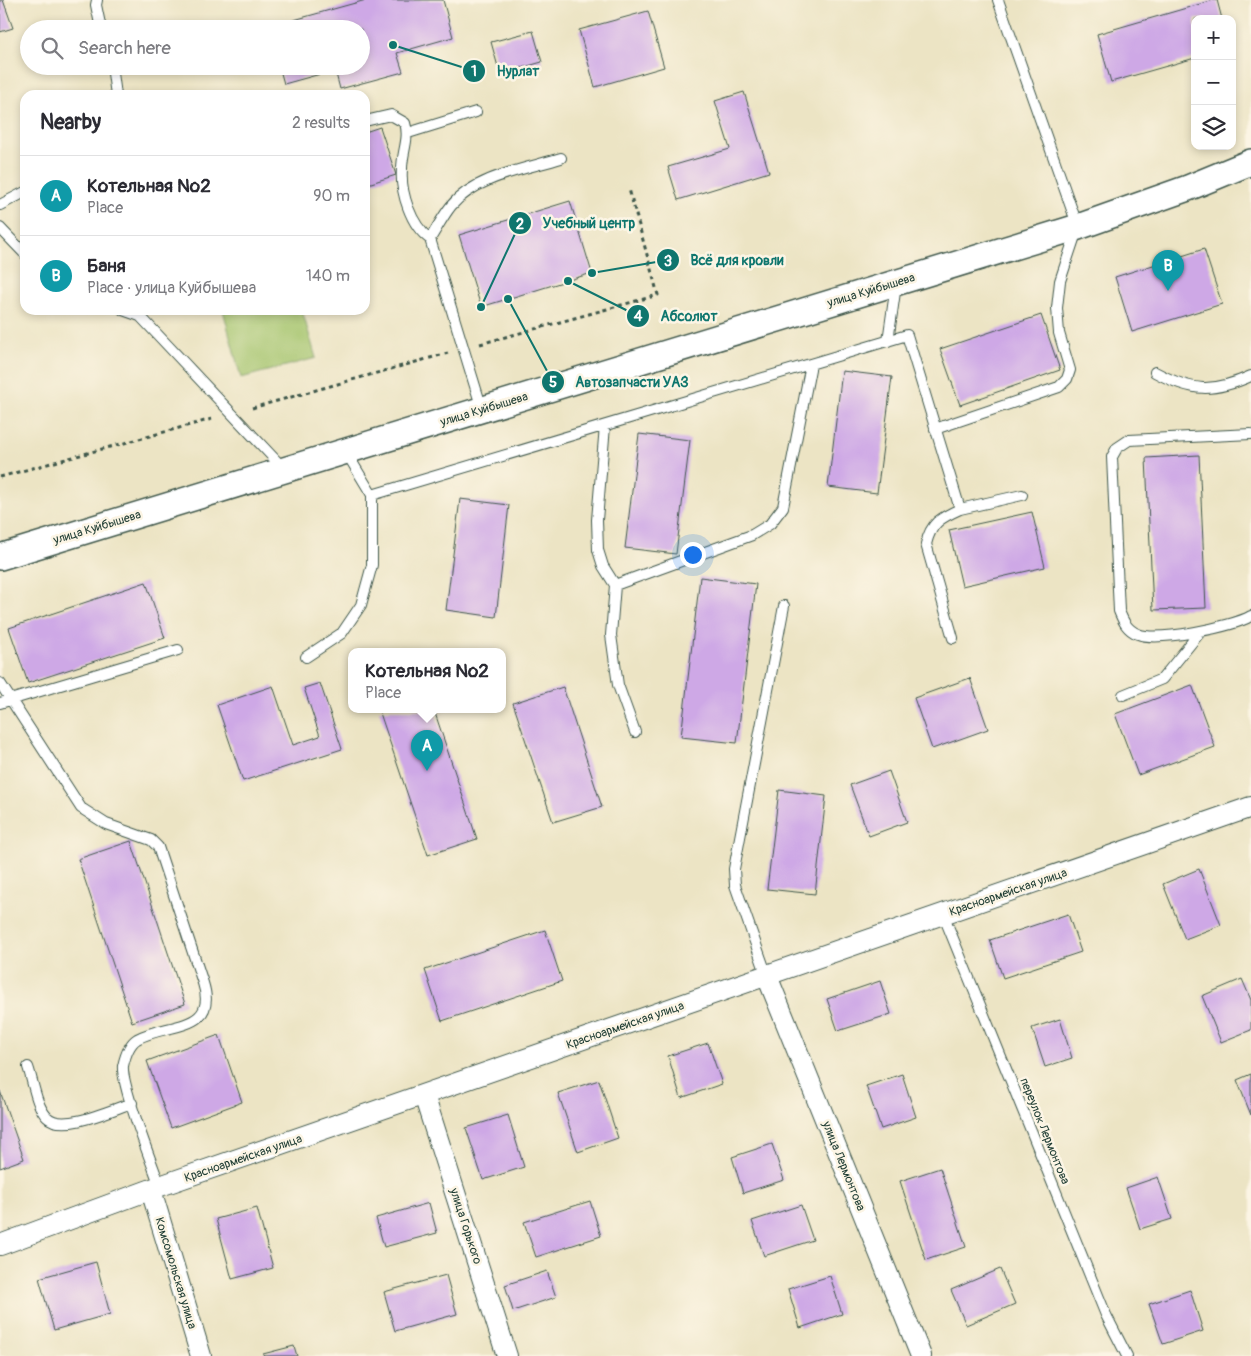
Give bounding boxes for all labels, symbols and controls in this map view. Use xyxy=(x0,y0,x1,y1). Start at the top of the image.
map controls xyxy=(1191,15,1236,150)
button: + xyxy=(1191,15,1236,60)
search box xyxy=(20,20,370,75)
icon: search xyxy=(38,34,66,62)
text: Search here xyxy=(78,36,171,60)
callout: Нурлат xyxy=(462,57,549,86)
button: − xyxy=(1191,60,1236,105)
text: 1 xyxy=(471,62,477,81)
text: Нурлат xyxy=(497,63,540,80)
button: layers xyxy=(1191,105,1236,150)
text: Nearby xyxy=(40,109,101,136)
text: 2 results xyxy=(292,113,350,133)
text: Котельная №2 xyxy=(87,174,211,198)
text: A xyxy=(51,186,61,206)
text: 90 m xyxy=(313,186,350,206)
text: Place xyxy=(87,198,123,218)
callout: Учебный центр xyxy=(507,209,645,238)
text: 2 xyxy=(516,215,524,234)
text: Учебный центр xyxy=(543,215,636,232)
callout: Всё для кровли xyxy=(655,246,793,275)
pin: B xyxy=(1152,250,1184,291)
text: 3 xyxy=(664,252,672,271)
text: Всё для кровли xyxy=(691,252,784,269)
text: Баня xyxy=(87,254,126,278)
text: B xyxy=(51,266,61,286)
text: 140 m xyxy=(306,266,350,286)
street label: улица Куйбышева xyxy=(825,270,917,311)
text: Place · улица Куйбышева xyxy=(87,278,256,298)
callout: Абсолют xyxy=(625,301,727,330)
text: 4 xyxy=(634,307,643,326)
text: Абсолют xyxy=(660,308,718,325)
callout: Автозапчасти УАЗ xyxy=(540,367,699,396)
text: 5 xyxy=(549,373,557,392)
text: Автозапчасти УАЗ xyxy=(575,374,689,391)
street label: улица Куйбышева xyxy=(438,389,530,430)
street label: улица Куйбышева xyxy=(51,507,143,548)
your location xyxy=(680,542,706,568)
popup xyxy=(348,648,506,713)
text: Котельная №2 xyxy=(365,659,489,683)
text: Place xyxy=(365,683,401,703)
pin: A xyxy=(411,730,443,771)
street label: Красноармейская улица xyxy=(947,865,1069,920)
street label: Красноармейская улица xyxy=(564,998,686,1053)
street label: переулок Лермонтова xyxy=(1016,1076,1073,1187)
street label: улица Лермонтова xyxy=(818,1118,869,1214)
street label: Красноармейская улица xyxy=(182,1131,304,1186)
street label: улица Горького xyxy=(446,1185,485,1267)
street label: Комсомольская улица xyxy=(151,1215,200,1331)

